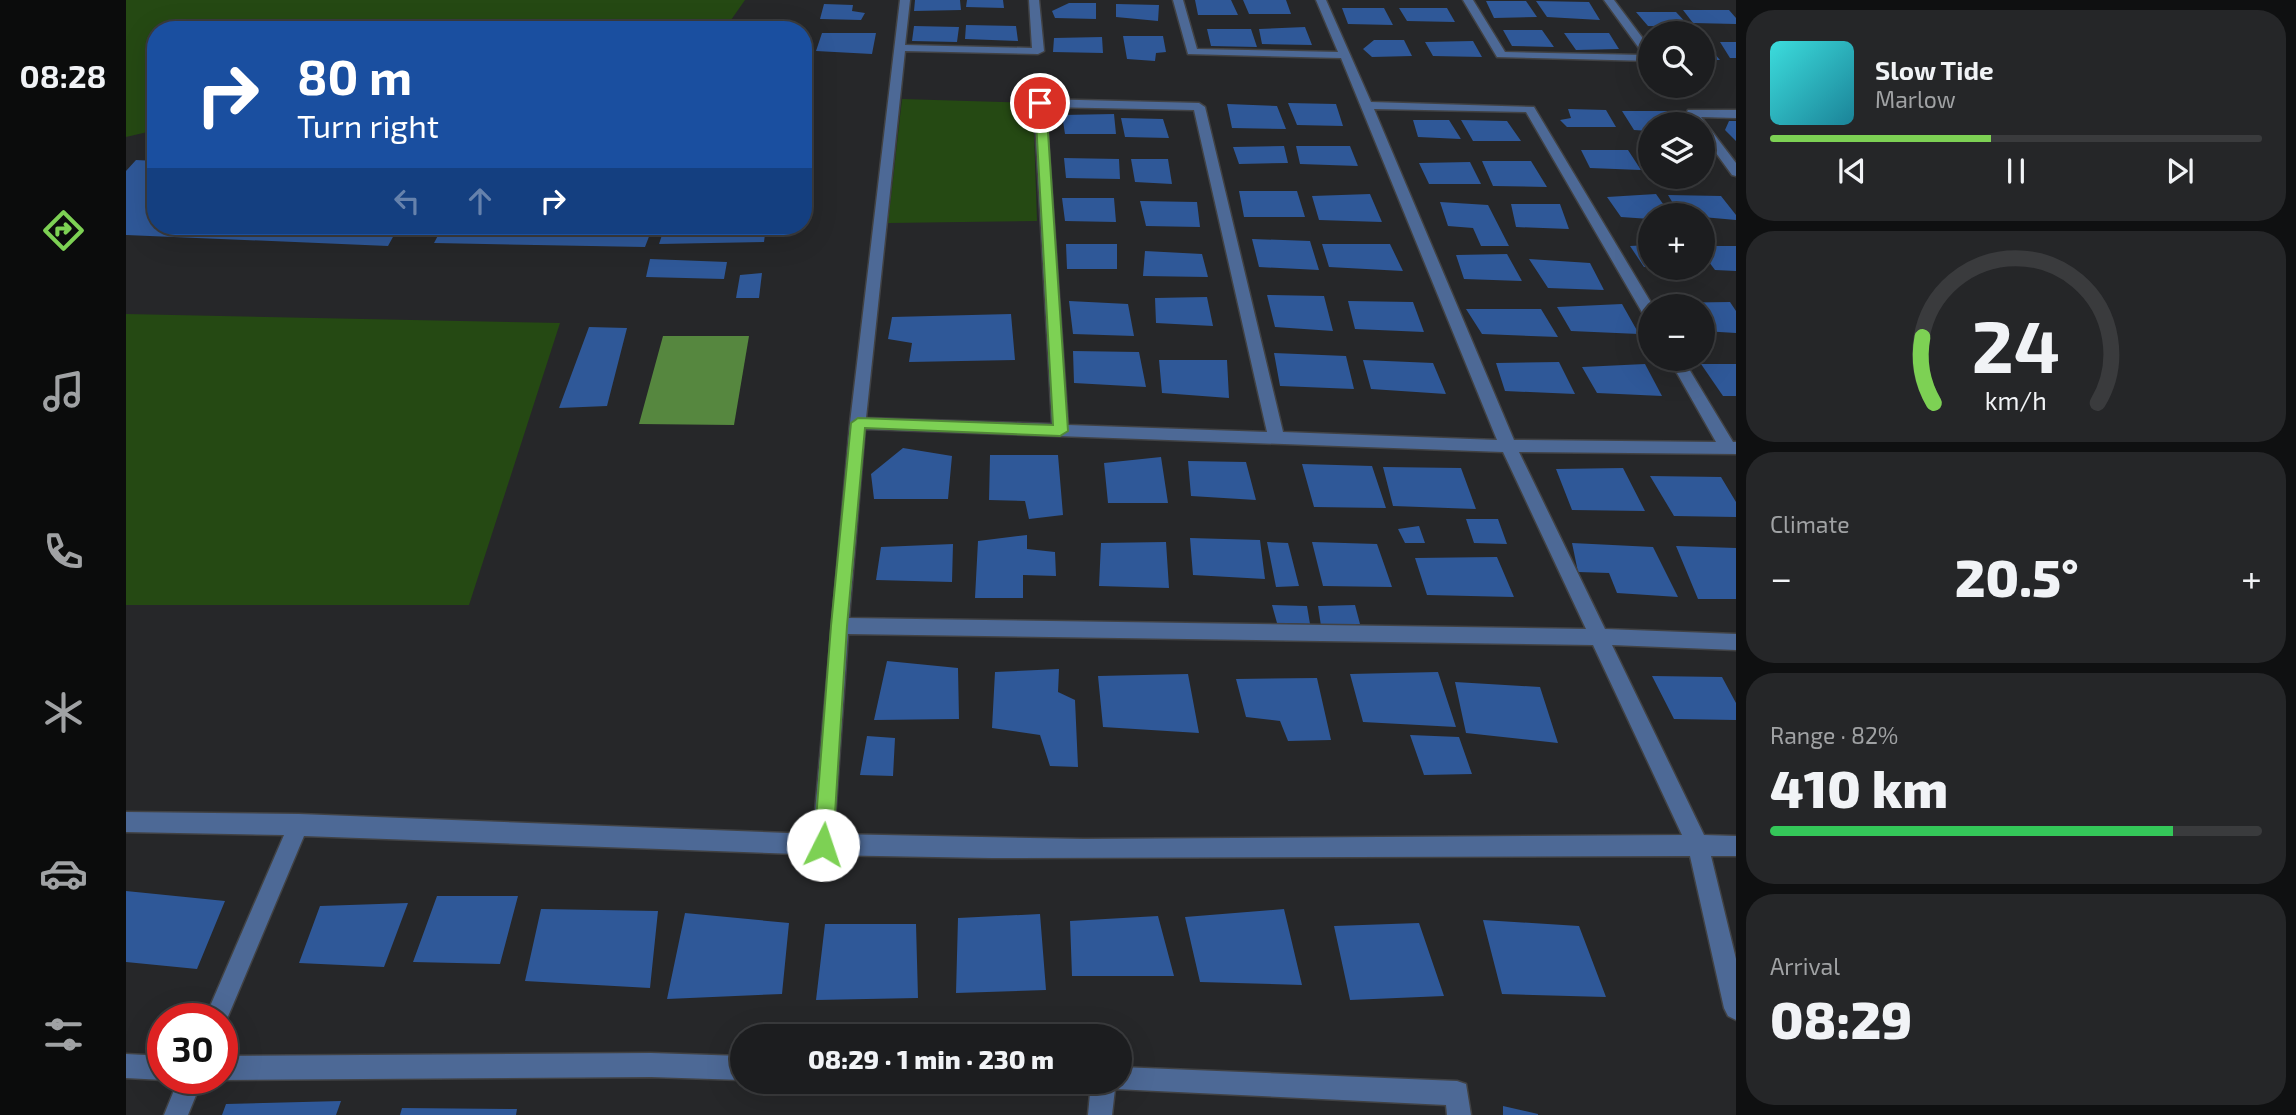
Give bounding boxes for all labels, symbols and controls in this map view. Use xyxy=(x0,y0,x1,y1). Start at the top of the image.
map controls xyxy=(1638,21,1715,371)
button: search xyxy=(1638,21,1715,98)
text: 80 m xyxy=(297,46,412,105)
icon: right xyxy=(182,49,273,140)
text: Slow Tide xyxy=(1875,54,1994,85)
text: 08:28 xyxy=(20,56,106,94)
pin xyxy=(1010,73,1070,133)
icon: arrive xyxy=(1021,84,1059,122)
text: Marlow xyxy=(1875,85,1956,113)
text: Turn right xyxy=(297,106,439,144)
button: layers xyxy=(1638,112,1715,189)
icon: previous xyxy=(1833,152,1871,190)
icon: pause xyxy=(1997,152,2035,190)
icon: next xyxy=(2161,152,2199,190)
icon: left xyxy=(388,182,426,220)
icon: ahead xyxy=(461,182,499,220)
icon: right xyxy=(534,182,572,220)
button: + xyxy=(1638,203,1715,280)
icon: directions xyxy=(39,206,88,255)
button: − xyxy=(1638,294,1715,371)
text: 24 xyxy=(1972,300,2060,388)
icon: music xyxy=(39,367,88,416)
text: km/h xyxy=(1985,384,2047,414)
text: Climate xyxy=(1770,510,1850,538)
icon: phone xyxy=(39,527,88,576)
text: 20.5° xyxy=(1955,545,2079,607)
text: − xyxy=(1770,554,1792,600)
text: + xyxy=(2241,554,2262,600)
icon: climate xyxy=(39,688,88,737)
text: Range · 82% xyxy=(1770,721,1898,749)
text: 410 km xyxy=(1770,756,1948,818)
position arrow xyxy=(786,808,860,882)
icon: car xyxy=(39,849,88,898)
text: Arrival xyxy=(1770,952,1840,980)
text: 08:29 xyxy=(1770,987,1912,1049)
speed limit sign: 30 xyxy=(147,1003,238,1094)
icon: filters xyxy=(39,1010,88,1059)
text: 08:29 · 1 min · 230 m xyxy=(808,1043,1054,1074)

